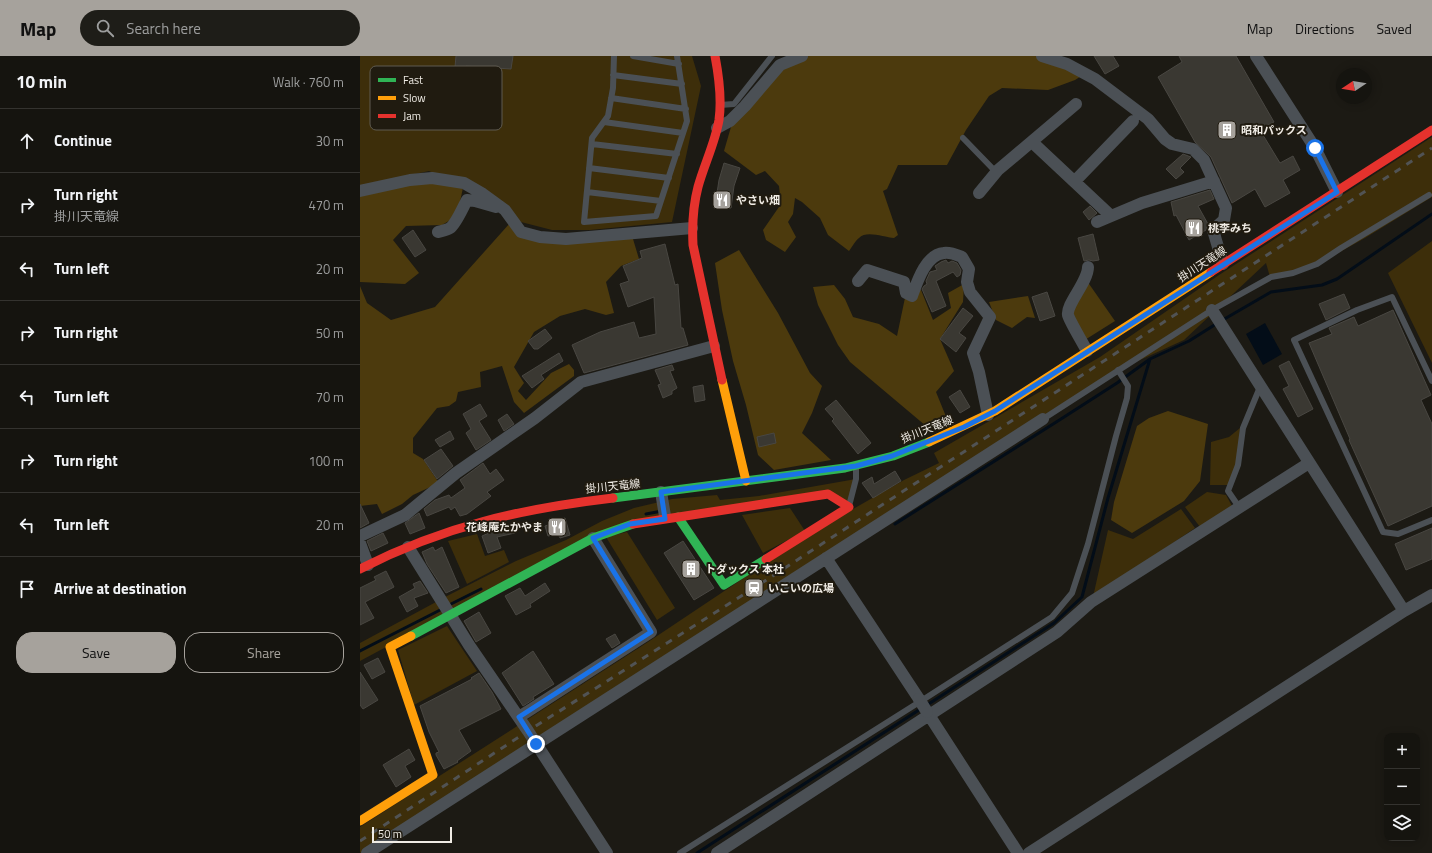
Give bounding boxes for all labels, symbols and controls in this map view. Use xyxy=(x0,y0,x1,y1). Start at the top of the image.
search box xyxy=(80,10,360,46)
text: Map xyxy=(20,14,56,43)
icon: search xyxy=(94,17,116,39)
text: Search here xyxy=(126,17,201,40)
text: Map xyxy=(1247,18,1273,39)
text: Directions xyxy=(1295,18,1354,39)
text: Saved xyxy=(1376,18,1412,39)
legend xyxy=(370,66,502,130)
north arrow xyxy=(1336,68,1372,104)
text: 10 min xyxy=(16,69,67,95)
text: Walk · 760 m xyxy=(273,72,344,92)
text: Fast xyxy=(403,72,423,88)
text: Slow xyxy=(403,90,426,106)
text: Jam xyxy=(403,108,421,124)
building icon: 昭和パックス xyxy=(1216,119,1238,141)
place label: 昭和パックス xyxy=(1241,122,1307,138)
text: Continue xyxy=(54,129,112,152)
icon: ahead xyxy=(16,130,38,152)
text: 30 m xyxy=(316,131,344,151)
route start xyxy=(1306,139,1324,157)
text: Turn right xyxy=(54,183,118,206)
restaurant icon: やさい畑 xyxy=(711,189,733,211)
place label: やさい畑 xyxy=(736,192,780,208)
icon: right xyxy=(16,194,38,216)
text: 470 m xyxy=(308,195,344,215)
text: 掛川天竜線 xyxy=(54,206,119,226)
restaurant icon: 桃李みち xyxy=(1183,217,1205,239)
place label: 桃李みち xyxy=(1208,220,1252,236)
street label: 掛川天竜線 xyxy=(1175,242,1229,286)
text: Turn left xyxy=(54,257,109,280)
icon: left xyxy=(16,258,38,280)
text: 20 m xyxy=(316,259,344,279)
text: Turn right xyxy=(54,321,118,344)
icon: right xyxy=(16,322,38,344)
text: 50 m xyxy=(316,323,344,343)
text: Turn left xyxy=(54,385,109,408)
icon: left xyxy=(16,386,38,408)
text: 70 m xyxy=(316,387,344,407)
street label: 掛川天竜線 xyxy=(899,411,955,447)
text: Turn right xyxy=(54,449,118,472)
icon: right xyxy=(16,450,38,472)
text: 100 m xyxy=(308,451,344,471)
street label: 掛川天竜線 xyxy=(585,475,641,497)
text: Turn left xyxy=(54,513,109,536)
icon: left xyxy=(16,514,38,536)
text: 20 m xyxy=(316,515,344,535)
restaurant icon: 花峰庵たかやま xyxy=(546,516,568,538)
place label: 花峰庵たかやま xyxy=(466,519,543,535)
building icon: トダックス 本社 xyxy=(680,558,702,580)
place label: トダックス 本社 xyxy=(705,561,784,577)
text: Arrive at destination xyxy=(54,577,187,600)
station icon: いこいの広場 xyxy=(743,577,765,599)
icon: arrive xyxy=(16,578,38,600)
place label: いこいの広場 xyxy=(768,580,834,596)
button: Save xyxy=(16,632,176,673)
button: Share xyxy=(184,632,344,673)
map controls xyxy=(1384,733,1420,841)
button: + xyxy=(1384,733,1420,769)
route end xyxy=(527,735,545,753)
button: − xyxy=(1384,769,1420,805)
button: layers xyxy=(1384,805,1420,841)
scale bar xyxy=(372,825,452,844)
text: 50 m xyxy=(378,826,402,842)

